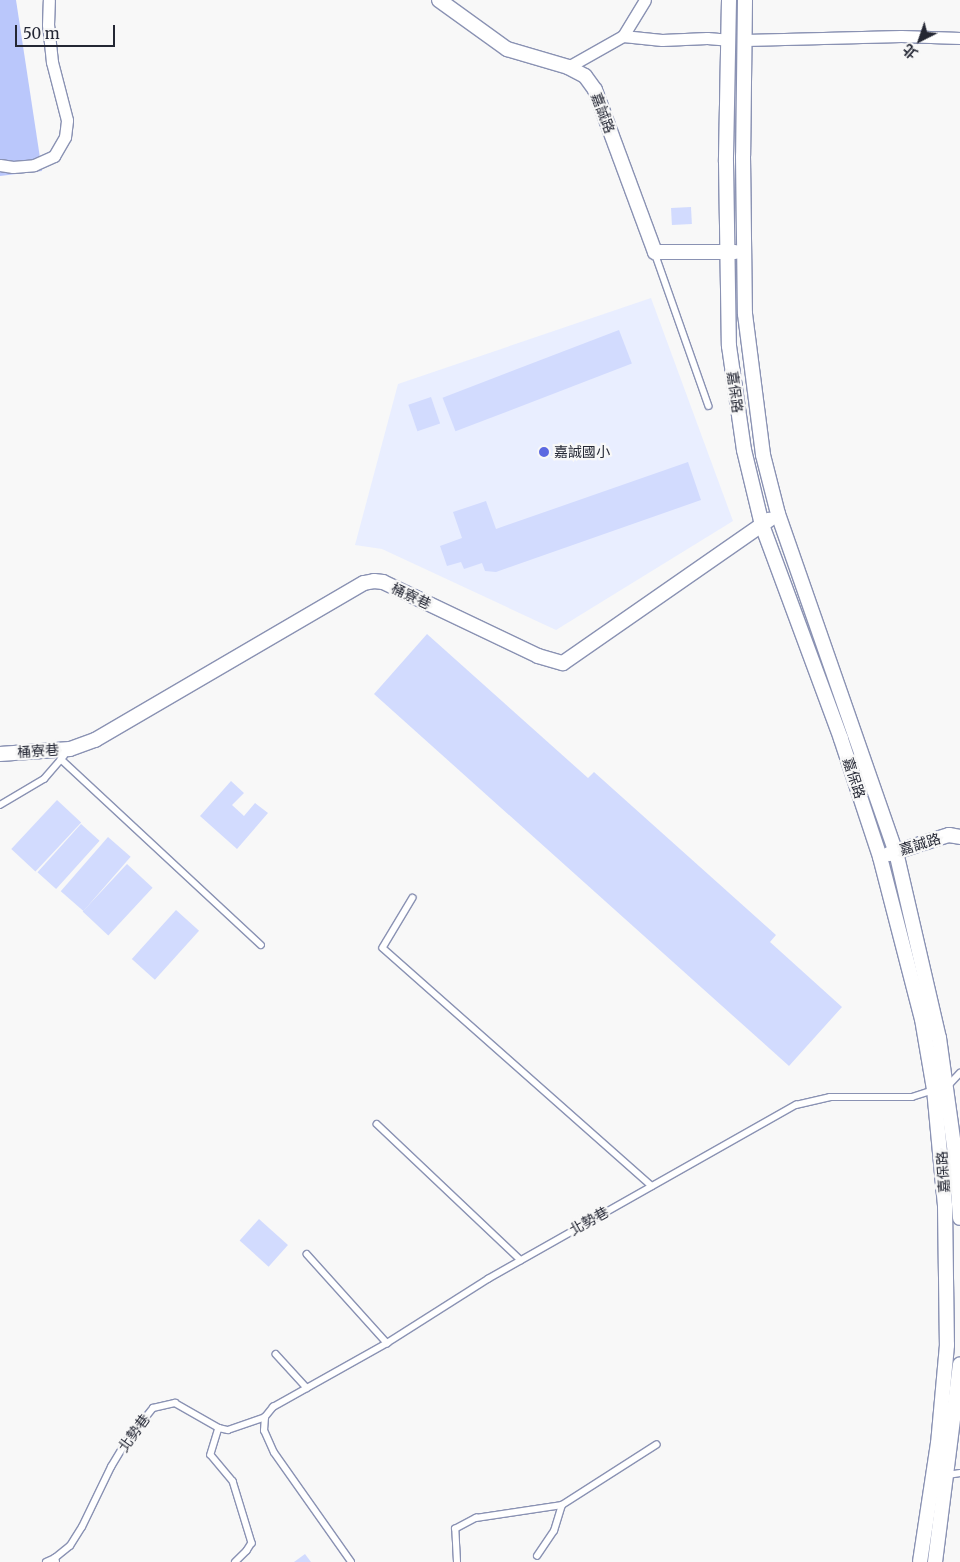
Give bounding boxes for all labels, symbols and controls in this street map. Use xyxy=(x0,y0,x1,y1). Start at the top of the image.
scale bar xyxy=(18,15,118,47)
north arrow xyxy=(895,15,945,65)
text: 50 m xyxy=(23,24,60,43)
text: 北 xyxy=(899,40,921,63)
street label: 嘉誠路 xyxy=(588,90,618,136)
street label: 嘉保路 xyxy=(724,370,746,414)
place label: 嘉誠國小 xyxy=(554,444,610,460)
marker: 嘉誠國小 xyxy=(538,446,550,458)
street label: 桶寮巷 xyxy=(388,580,434,612)
street label: 桶寮巷 xyxy=(16,741,60,761)
street label: 嘉保路 xyxy=(840,755,868,801)
street label: 嘉誠路 xyxy=(897,830,943,858)
street label: 嘉保路 xyxy=(933,1150,953,1194)
street label: 北勢巷 xyxy=(567,1203,611,1239)
street label: 北勢巷 xyxy=(115,1411,153,1455)

